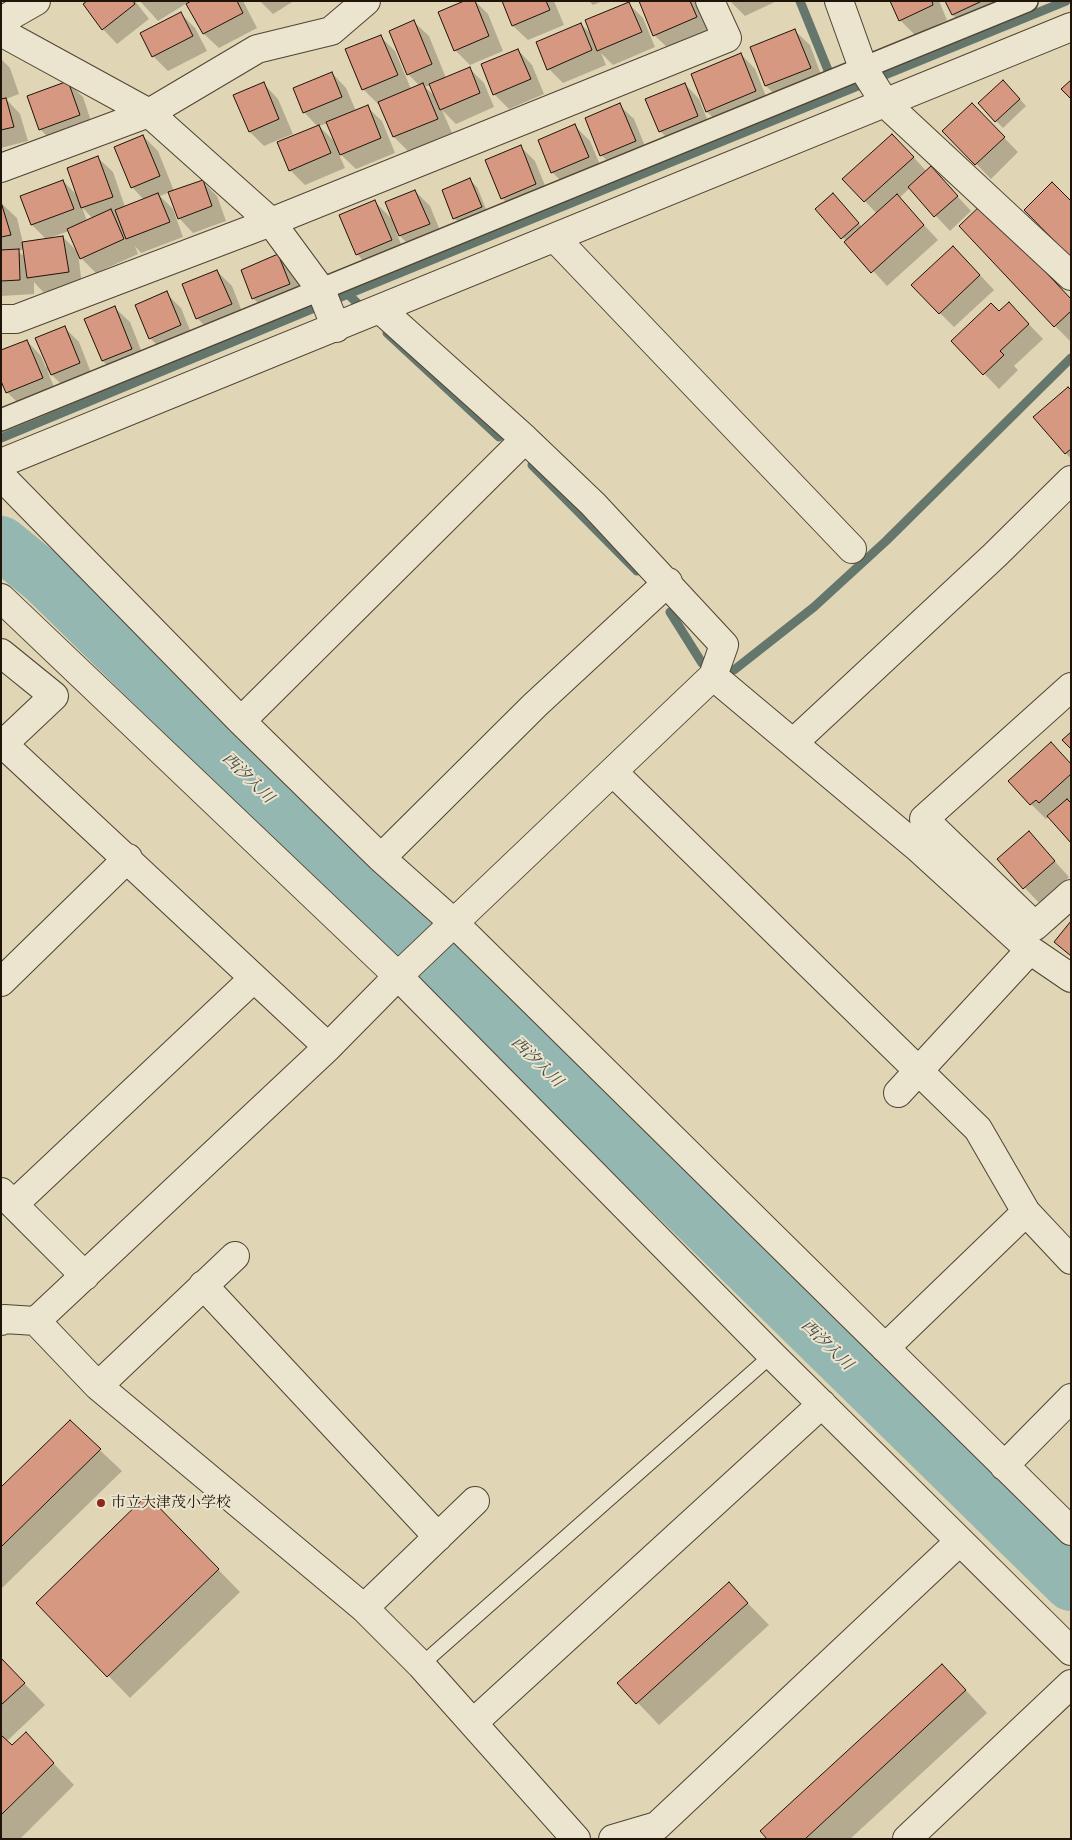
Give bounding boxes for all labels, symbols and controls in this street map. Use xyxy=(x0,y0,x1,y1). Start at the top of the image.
water label: 西汐入川 xyxy=(218,749,278,807)
water label: 西汐入川 xyxy=(507,1033,567,1091)
water label: 西汐入川 xyxy=(797,1316,857,1374)
place label: 市立大津茂小学校 xyxy=(111,1494,231,1512)
marker: 市立大津茂小学校 xyxy=(95,1497,107,1509)

